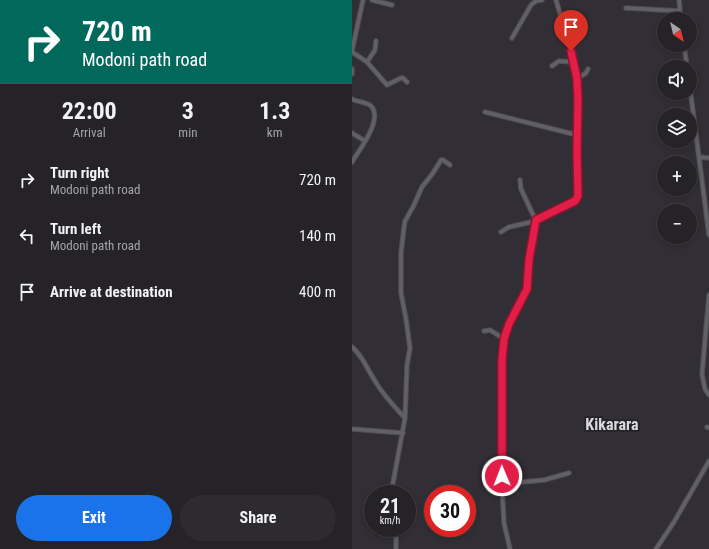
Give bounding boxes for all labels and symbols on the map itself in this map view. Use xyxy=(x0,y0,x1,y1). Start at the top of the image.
pin xyxy=(554,10,588,51)
north arrow xyxy=(657,12,697,52)
district label: Kikarara xyxy=(585,415,639,434)
position arrow xyxy=(481,455,523,497)
speed limit sign: 30 xyxy=(424,485,476,537)

